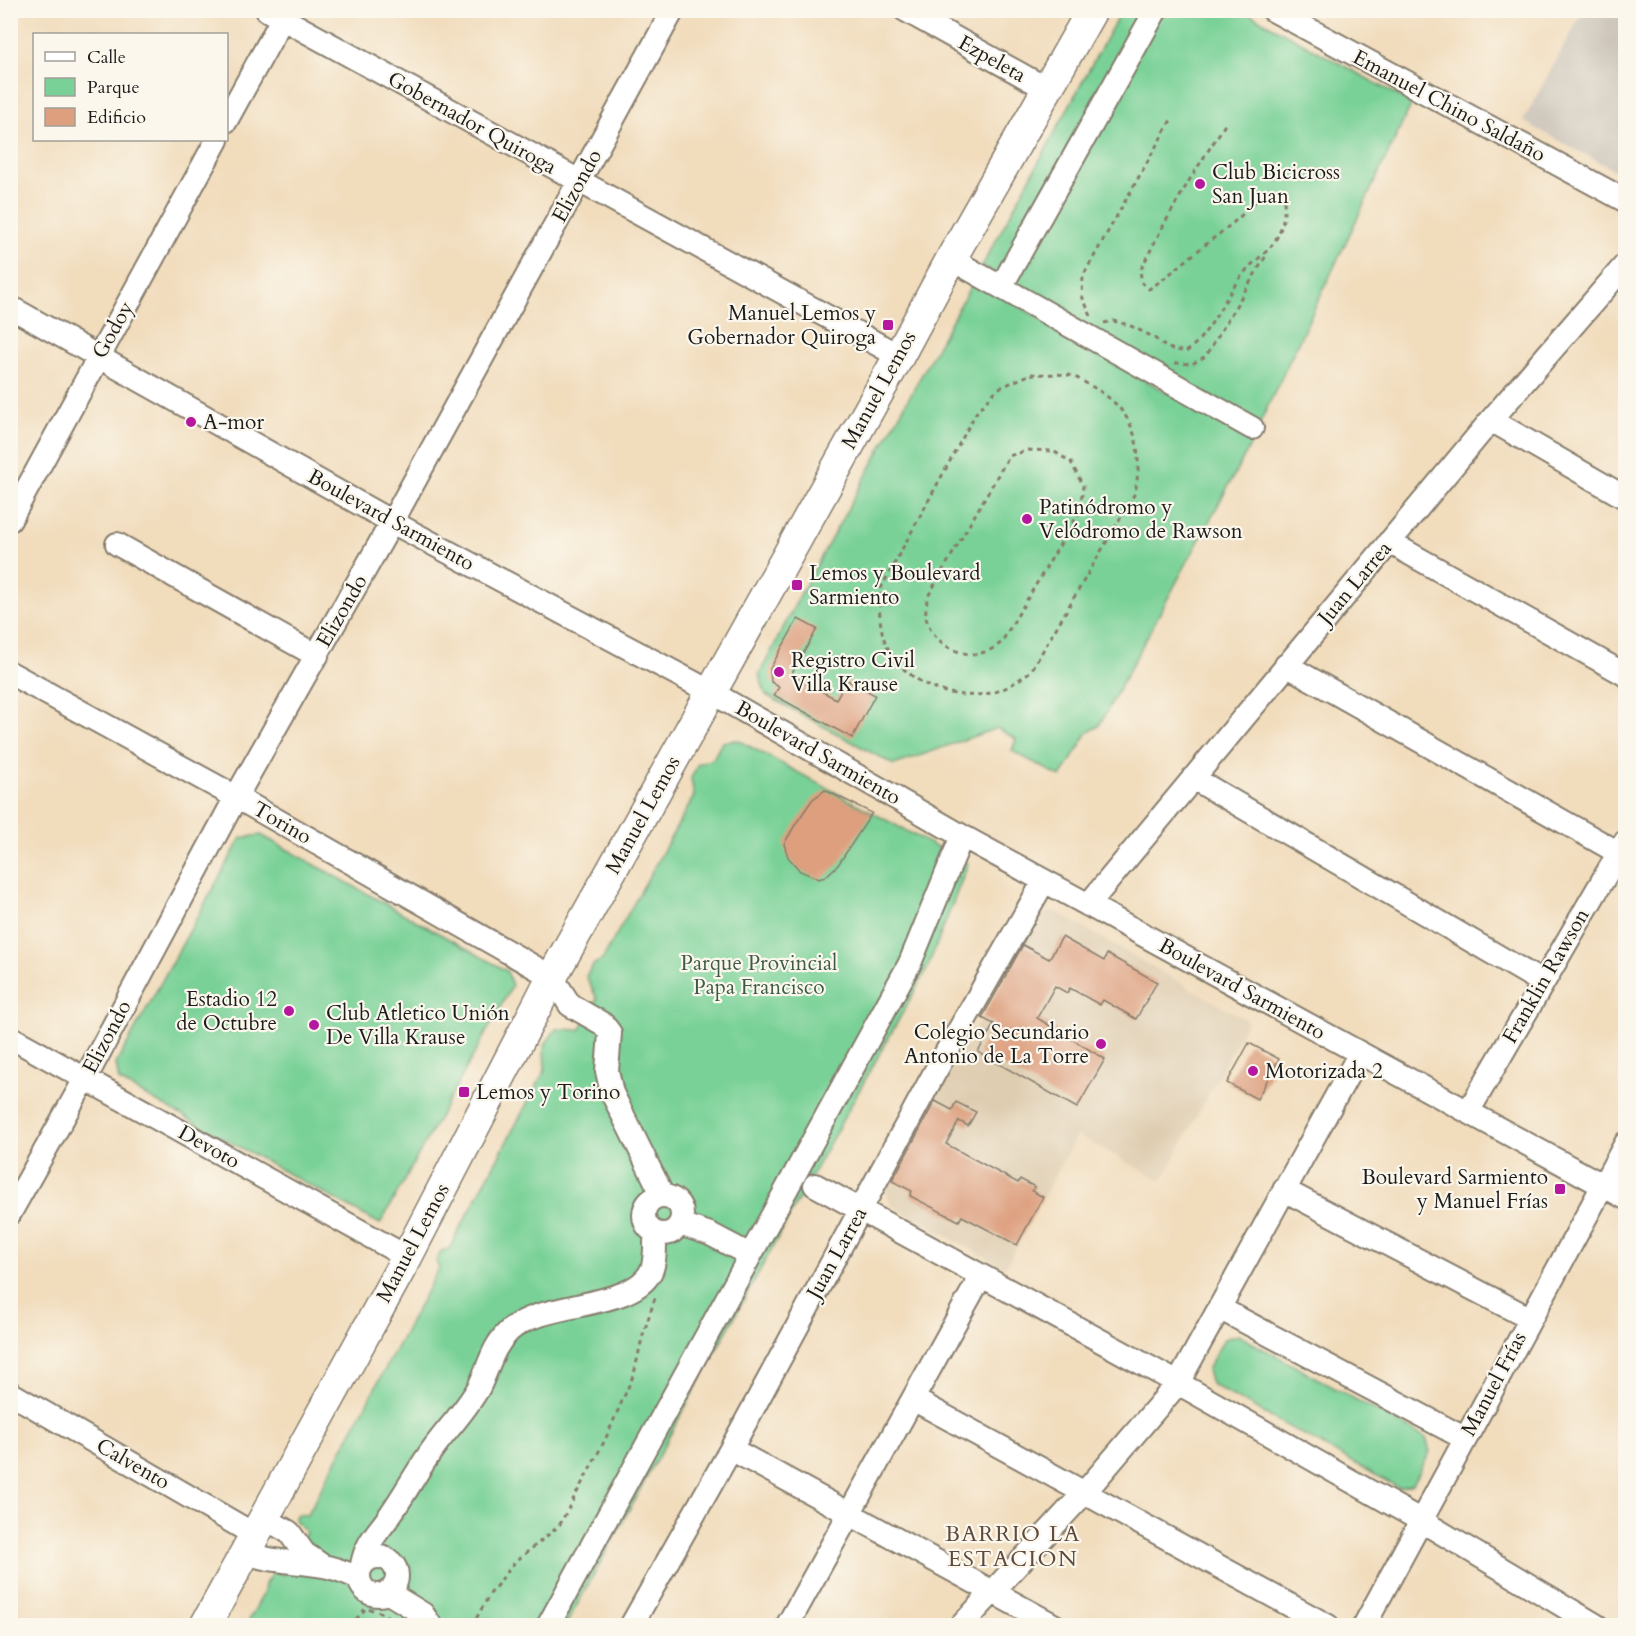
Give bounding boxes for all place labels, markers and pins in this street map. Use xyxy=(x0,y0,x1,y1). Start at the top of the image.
place label: Club Bicicross San Juan xyxy=(1212,158,1340,211)
marker: Club Bicicross San Juan xyxy=(1193,177,1207,191)
place label: Manuel Lemos y Gobernador Quiroga xyxy=(687,299,876,352)
marker: Manuel Lemos y Gobernador Quiroga xyxy=(881,318,895,332)
place label: A-mor xyxy=(203,408,264,437)
marker: A-mor xyxy=(184,415,198,429)
place label: Patinódromo y Velódromo de Rawson xyxy=(1039,493,1243,546)
marker: Patinódromo y Velódromo de Rawson xyxy=(1020,512,1034,526)
place label: Lemos y Boulevard Sarmiento xyxy=(809,559,980,612)
marker: Lemos y Boulevard Sarmiento xyxy=(790,578,804,592)
place label: Registro Civil Villa Krause xyxy=(791,646,915,699)
marker: Registro Civil Villa Krause xyxy=(772,665,786,679)
place label: Estadio 12 de Octubre xyxy=(176,985,277,1038)
place label: Club Atletico Unión De Villa Krause xyxy=(326,999,510,1052)
marker: Estadio 12 de Octubre xyxy=(282,1004,296,1018)
marker: Club Atletico Unión De Villa Krause xyxy=(307,1018,321,1032)
place label: Colegio Secundario Antonio de La Torre xyxy=(904,1018,1089,1071)
marker: Colegio Secundario Antonio de La Torre xyxy=(1094,1037,1108,1051)
place label: Motorizada 2 xyxy=(1265,1057,1383,1086)
marker: Motorizada 2 xyxy=(1246,1064,1260,1078)
place label: Lemos y Torino xyxy=(476,1078,620,1107)
marker: Lemos y Torino xyxy=(457,1085,471,1099)
place label: Boulevard Sarmiento y Manuel Frías xyxy=(1361,1163,1548,1216)
marker: Boulevard Sarmiento y Manuel Frías xyxy=(1553,1182,1567,1196)

